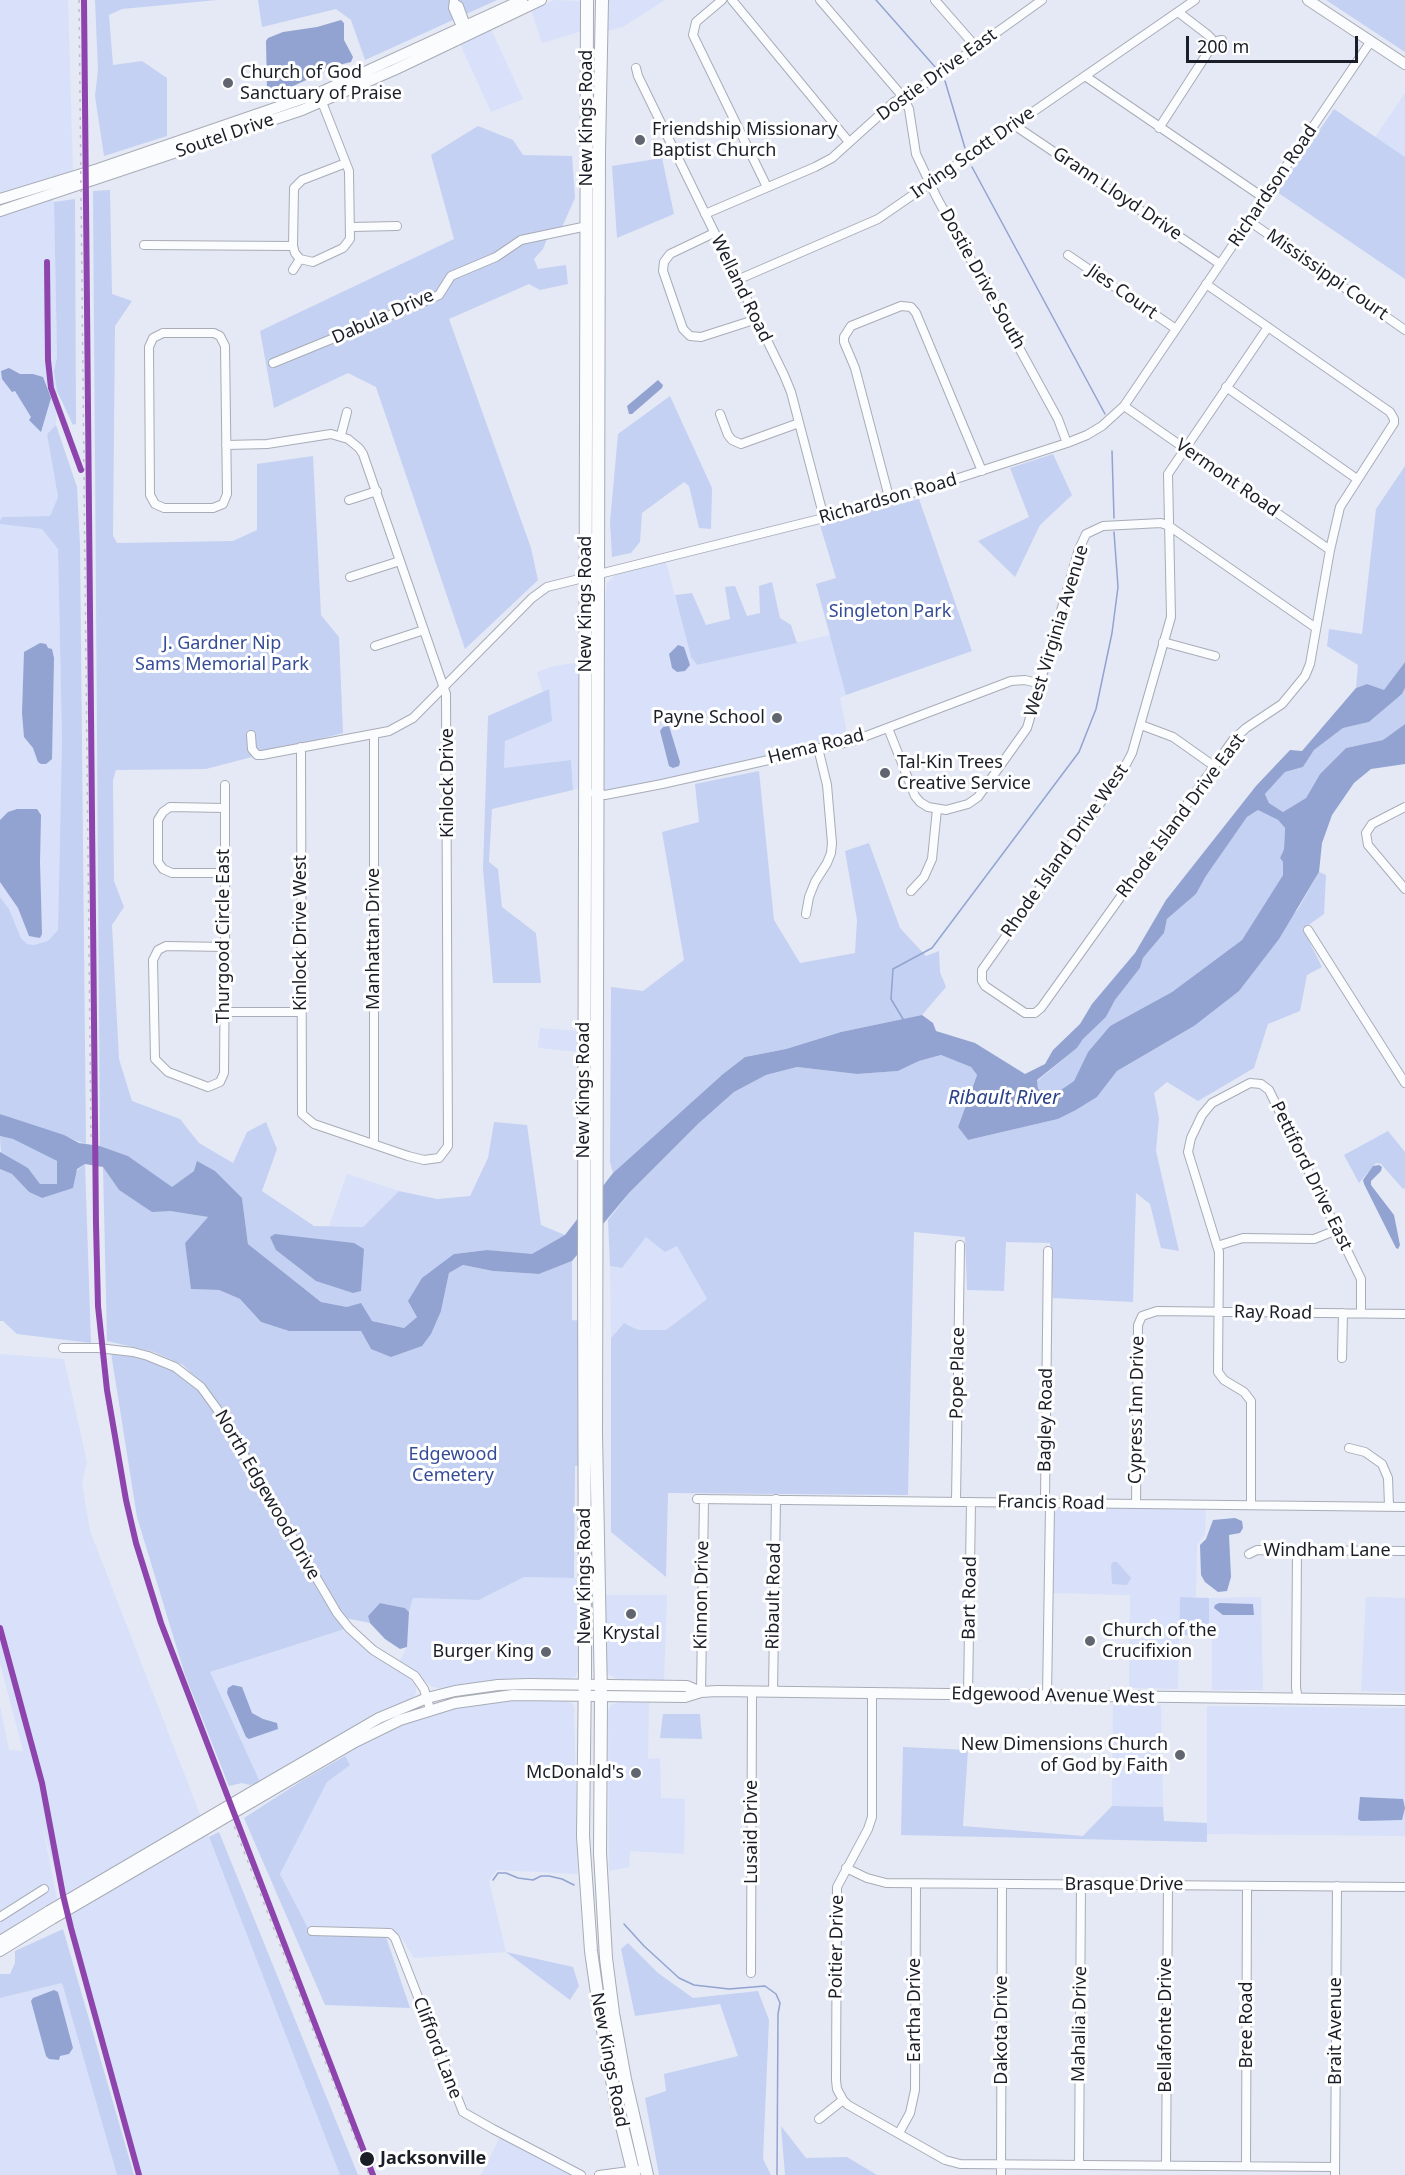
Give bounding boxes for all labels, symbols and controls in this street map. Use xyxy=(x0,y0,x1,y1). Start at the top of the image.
street label: Dostie Drive East xyxy=(873,24,1001,126)
scale bar xyxy=(1189,24,1362,62)
text: 200 m xyxy=(1197,34,1249,58)
street label: New Kings Road xyxy=(576,50,598,186)
place label: Church of God Sanctuary of Praise xyxy=(240,62,402,104)
marker: Church of God Sanctuary of Praise xyxy=(221,76,235,90)
street label: Irving Scott Drive xyxy=(907,102,1039,204)
street label: Soutel Drive xyxy=(173,109,277,163)
place label: Friendship Missionary Baptist Church xyxy=(652,119,837,162)
street label: Richardson Road xyxy=(1224,121,1322,251)
marker: Friendship Missionary Baptist Church xyxy=(633,133,647,147)
street label: Grann Lloyd Drive xyxy=(1048,143,1186,245)
street label: Dostie Drive South xyxy=(934,205,1030,353)
street label: Mississippi Court xyxy=(1262,225,1392,325)
street label: Welland Road xyxy=(706,232,776,346)
street label: Jies Court xyxy=(1083,260,1161,324)
street label: Dabula Drive xyxy=(329,285,437,349)
street label: Vermont Road xyxy=(1171,434,1283,522)
street label: Richardson Road xyxy=(817,469,959,529)
street label: New Kings Road xyxy=(575,536,597,672)
street label: West Virginia Avenue xyxy=(1021,542,1093,720)
park label: Singleton Park xyxy=(829,601,951,623)
park label: J. Gardner Nip Sams Memorial Park xyxy=(135,633,309,676)
place label: Payne School xyxy=(653,707,765,729)
marker: Payne School xyxy=(770,711,784,725)
street label: Hema Road xyxy=(766,725,866,769)
street label: Kinlock Drive xyxy=(437,728,459,838)
street label: Rhode Island Drive East xyxy=(1112,730,1250,902)
place label: Tal-Kin Trees Creative Service xyxy=(897,752,1031,795)
street label: Rhode Island Drive West xyxy=(997,760,1133,942)
marker: Tal-Kin Trees Creative Service xyxy=(878,766,892,780)
street label: Thurgood Circle East xyxy=(213,849,235,1023)
street label: Kinlock Drive West xyxy=(290,855,312,1011)
street label: Manhattan Drive xyxy=(363,868,385,1010)
street label: New Kings Road xyxy=(573,1022,595,1158)
water label: Ribault River xyxy=(948,1086,1060,1110)
street label: Pettiford Drive East xyxy=(1266,1098,1356,1254)
street label: Ray Road xyxy=(1234,1302,1312,1324)
street label: Pope Place xyxy=(946,1327,970,1419)
street label: Cypress Inn Drive xyxy=(1125,1336,1149,1484)
street label: Bagley Road xyxy=(1034,1368,1058,1472)
street label: North Edgewood Drive xyxy=(210,1406,324,1584)
park label: Edgewood Cemetery xyxy=(409,1444,497,1486)
street label: Francis Road xyxy=(997,1491,1105,1515)
street label: New Kings Road xyxy=(574,1508,596,1644)
street label: Kinnon Drive xyxy=(690,1540,714,1650)
street label: Windham Lane xyxy=(1263,1540,1391,1562)
street label: Ribault Road xyxy=(762,1542,786,1650)
street label: Bart Road xyxy=(958,1556,982,1640)
marker: Krystal xyxy=(624,1607,638,1621)
place label: Church of the Crucifixion xyxy=(1102,1620,1217,1662)
place label: Krystal xyxy=(602,1623,660,1645)
marker: Church of the Crucifixion xyxy=(1083,1634,1097,1648)
place label: Burger King xyxy=(433,1641,534,1663)
marker: Burger King xyxy=(539,1645,553,1659)
street label: Edgewood Avenue West xyxy=(951,1683,1155,1709)
place label: New Dimensions Church of God by Faith xyxy=(961,1734,1168,1776)
marker: New Dimensions Church of God by Faith xyxy=(1173,1748,1187,1762)
place label: McDonald's xyxy=(526,1762,624,1784)
marker: McDonald's xyxy=(629,1766,643,1780)
street label: Lusaid Drive xyxy=(741,1780,763,1884)
street label: Brasque Drive xyxy=(1064,1874,1184,1896)
street label: Poitier Drive xyxy=(825,1895,849,1999)
street label: Bellafonte Drive xyxy=(1155,1957,1177,2093)
street label: Eartha Drive xyxy=(904,1958,926,2062)
street label: Mahalia Drive xyxy=(1068,1966,1092,2082)
street label: Dakota Drive xyxy=(991,1975,1013,2085)
street label: Brait Avenue xyxy=(1325,1977,1347,2085)
street label: Bree Road xyxy=(1236,1981,1258,2069)
street label: New Kings Road xyxy=(585,1991,633,2129)
street label: Clifford Lane xyxy=(408,1994,466,2102)
place label: Jacksonville xyxy=(380,2148,486,2170)
marker: Jacksonville xyxy=(358,2150,376,2168)

